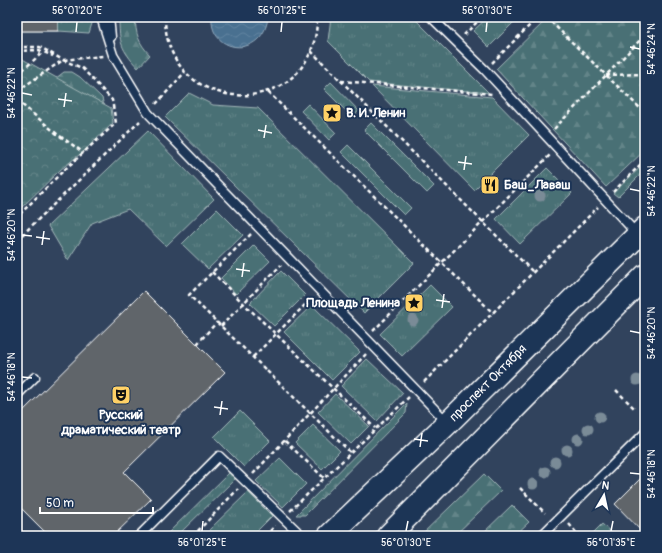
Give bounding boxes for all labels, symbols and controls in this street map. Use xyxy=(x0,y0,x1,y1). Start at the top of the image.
text: 56°01'20"E xyxy=(52,5,102,17)
text: 56°01'25"E xyxy=(258,5,306,17)
text: 56°01'30"E xyxy=(462,5,512,17)
text: 54°46'24"N xyxy=(646,23,658,75)
text: 54°46'22"N xyxy=(6,67,18,119)
place icon: В. И. Ленин xyxy=(321,102,343,124)
place label: В. И. Ленин xyxy=(346,105,406,121)
text: 54°46'22"N xyxy=(646,165,658,217)
restaurant icon: Баш_Лаваш xyxy=(479,174,501,196)
place label: Баш_Лаваш xyxy=(504,177,571,193)
text: 54°46'20"N xyxy=(6,209,18,261)
place icon: Площадь Ленина xyxy=(403,292,425,314)
place label: Площадь Ленина xyxy=(306,295,400,311)
text: 54°46'20"N xyxy=(646,307,658,359)
street label: проспект Октября xyxy=(446,341,530,425)
text: 54°46'18"N xyxy=(6,352,18,401)
theatre icon: Русский драматический театр xyxy=(110,384,132,406)
place label: Русский драматический театр xyxy=(60,407,181,438)
text: 54°46'18"N xyxy=(646,449,658,498)
north arrow xyxy=(584,475,624,515)
text: N xyxy=(601,479,611,493)
scale bar xyxy=(40,489,153,515)
text: 50 m xyxy=(46,496,74,511)
text: 56°01'25"E xyxy=(178,537,226,549)
text: 56°01'30"E xyxy=(381,537,431,549)
text: 56°01'35"E xyxy=(587,537,635,549)

